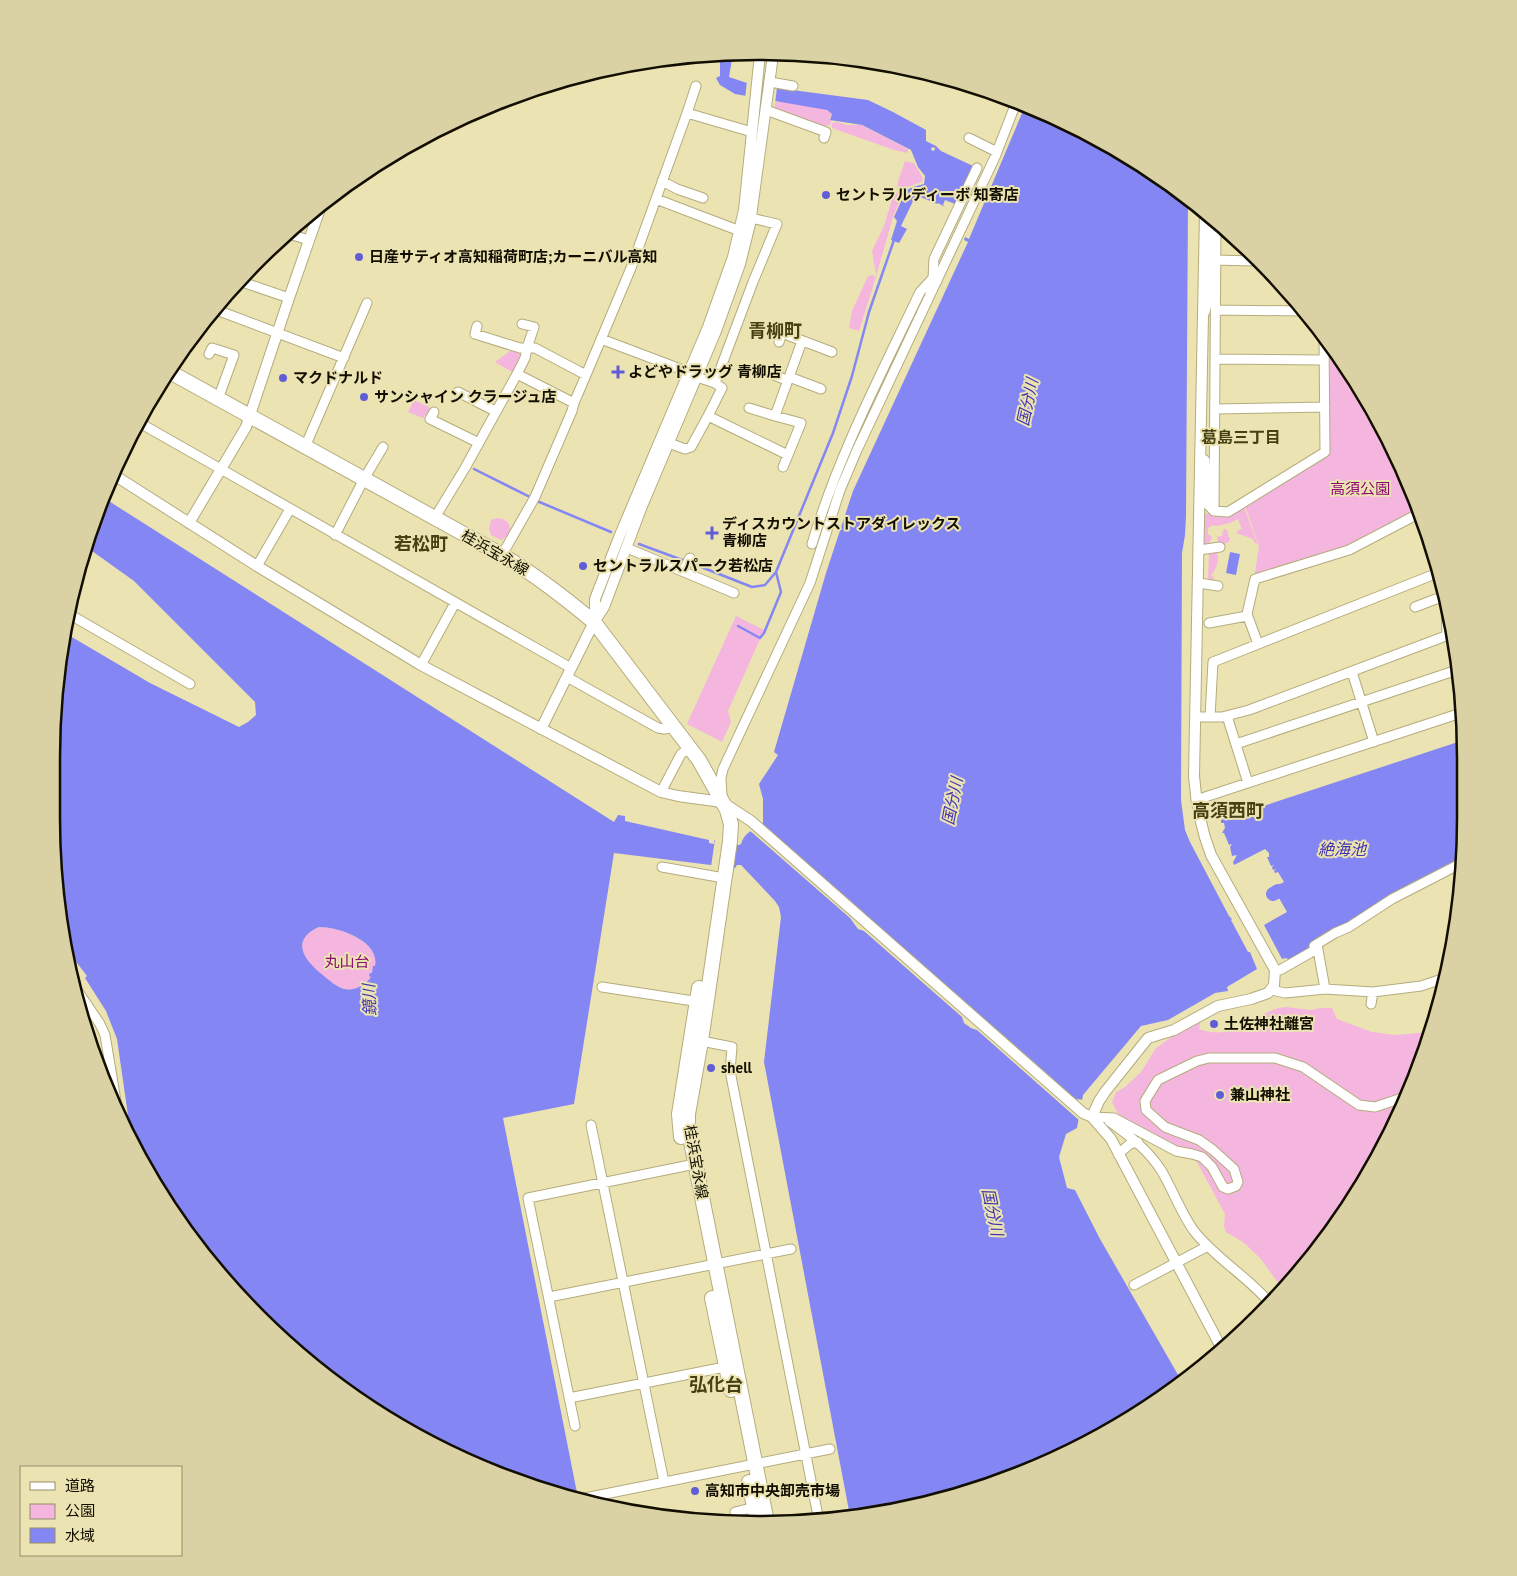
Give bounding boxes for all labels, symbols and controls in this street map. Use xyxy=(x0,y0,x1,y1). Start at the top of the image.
place label: セントラルディーボ 知寄店 xyxy=(836,185,1019,204)
marker: セントラルディーボ 知寄店 xyxy=(820,189,832,201)
place label: 日産サティオ高知稲荷町店;カーニバル高知 xyxy=(369,247,657,266)
marker: 日産サティオ高知稲荷町店;カーニバル高知 xyxy=(353,251,365,263)
district label: 青柳町 xyxy=(748,319,802,342)
place label: よどやドラッグ 青柳店 xyxy=(628,362,782,381)
marker: よどやドラッグ 青柳店 xyxy=(612,366,624,378)
place label: マクドナルド xyxy=(293,368,383,387)
marker: マクドナルド xyxy=(277,372,289,384)
water label: 国分川 xyxy=(1012,374,1042,428)
place label: サンシャイン クラージュ店 xyxy=(374,387,556,406)
marker: サンシャイン クラージュ店 xyxy=(358,391,370,403)
district label: 葛島三丁目 xyxy=(1201,427,1281,447)
park label: 高須公園 xyxy=(1330,479,1390,498)
place label: ディスカウントストアダイレックス 青柳店 xyxy=(722,514,961,550)
street label: 桂浜宝永線 xyxy=(458,526,532,580)
marker: ディスカウントストアダイレックス 青柳店 xyxy=(706,527,718,539)
district label: 若松町 xyxy=(394,532,448,555)
place label: セントラルスパーク若松店 xyxy=(593,556,773,575)
marker: セントラルスパーク若松店 xyxy=(577,560,589,572)
water label: 国分川 xyxy=(938,774,967,826)
district label: 高須西町 xyxy=(1192,799,1264,822)
water label: 絶海池 xyxy=(1318,839,1368,859)
park label: 丸山台 xyxy=(324,952,370,971)
water label: 鏡川 xyxy=(358,982,380,1017)
place label: 土佐神社離宮 xyxy=(1224,1014,1314,1033)
marker: 土佐神社離宮 xyxy=(1208,1018,1220,1030)
place label: shell xyxy=(721,1058,753,1077)
marker: shell xyxy=(705,1062,717,1074)
place label: 兼山神社 xyxy=(1230,1085,1290,1104)
marker: 兼山神社 xyxy=(1214,1089,1226,1101)
street label: 桂浜宝永線 xyxy=(681,1123,712,1201)
water label: 国分川 xyxy=(978,1186,1008,1240)
district label: 弘化台 xyxy=(689,1373,743,1396)
legend xyxy=(20,1466,182,1556)
text: 道路 xyxy=(65,1476,95,1495)
place label: 高知市中央卸売市場 xyxy=(705,1481,840,1500)
marker: 高知市中央卸売市場 xyxy=(689,1485,701,1497)
text: 公園 xyxy=(65,1501,95,1520)
text: 水域 xyxy=(65,1526,95,1545)

